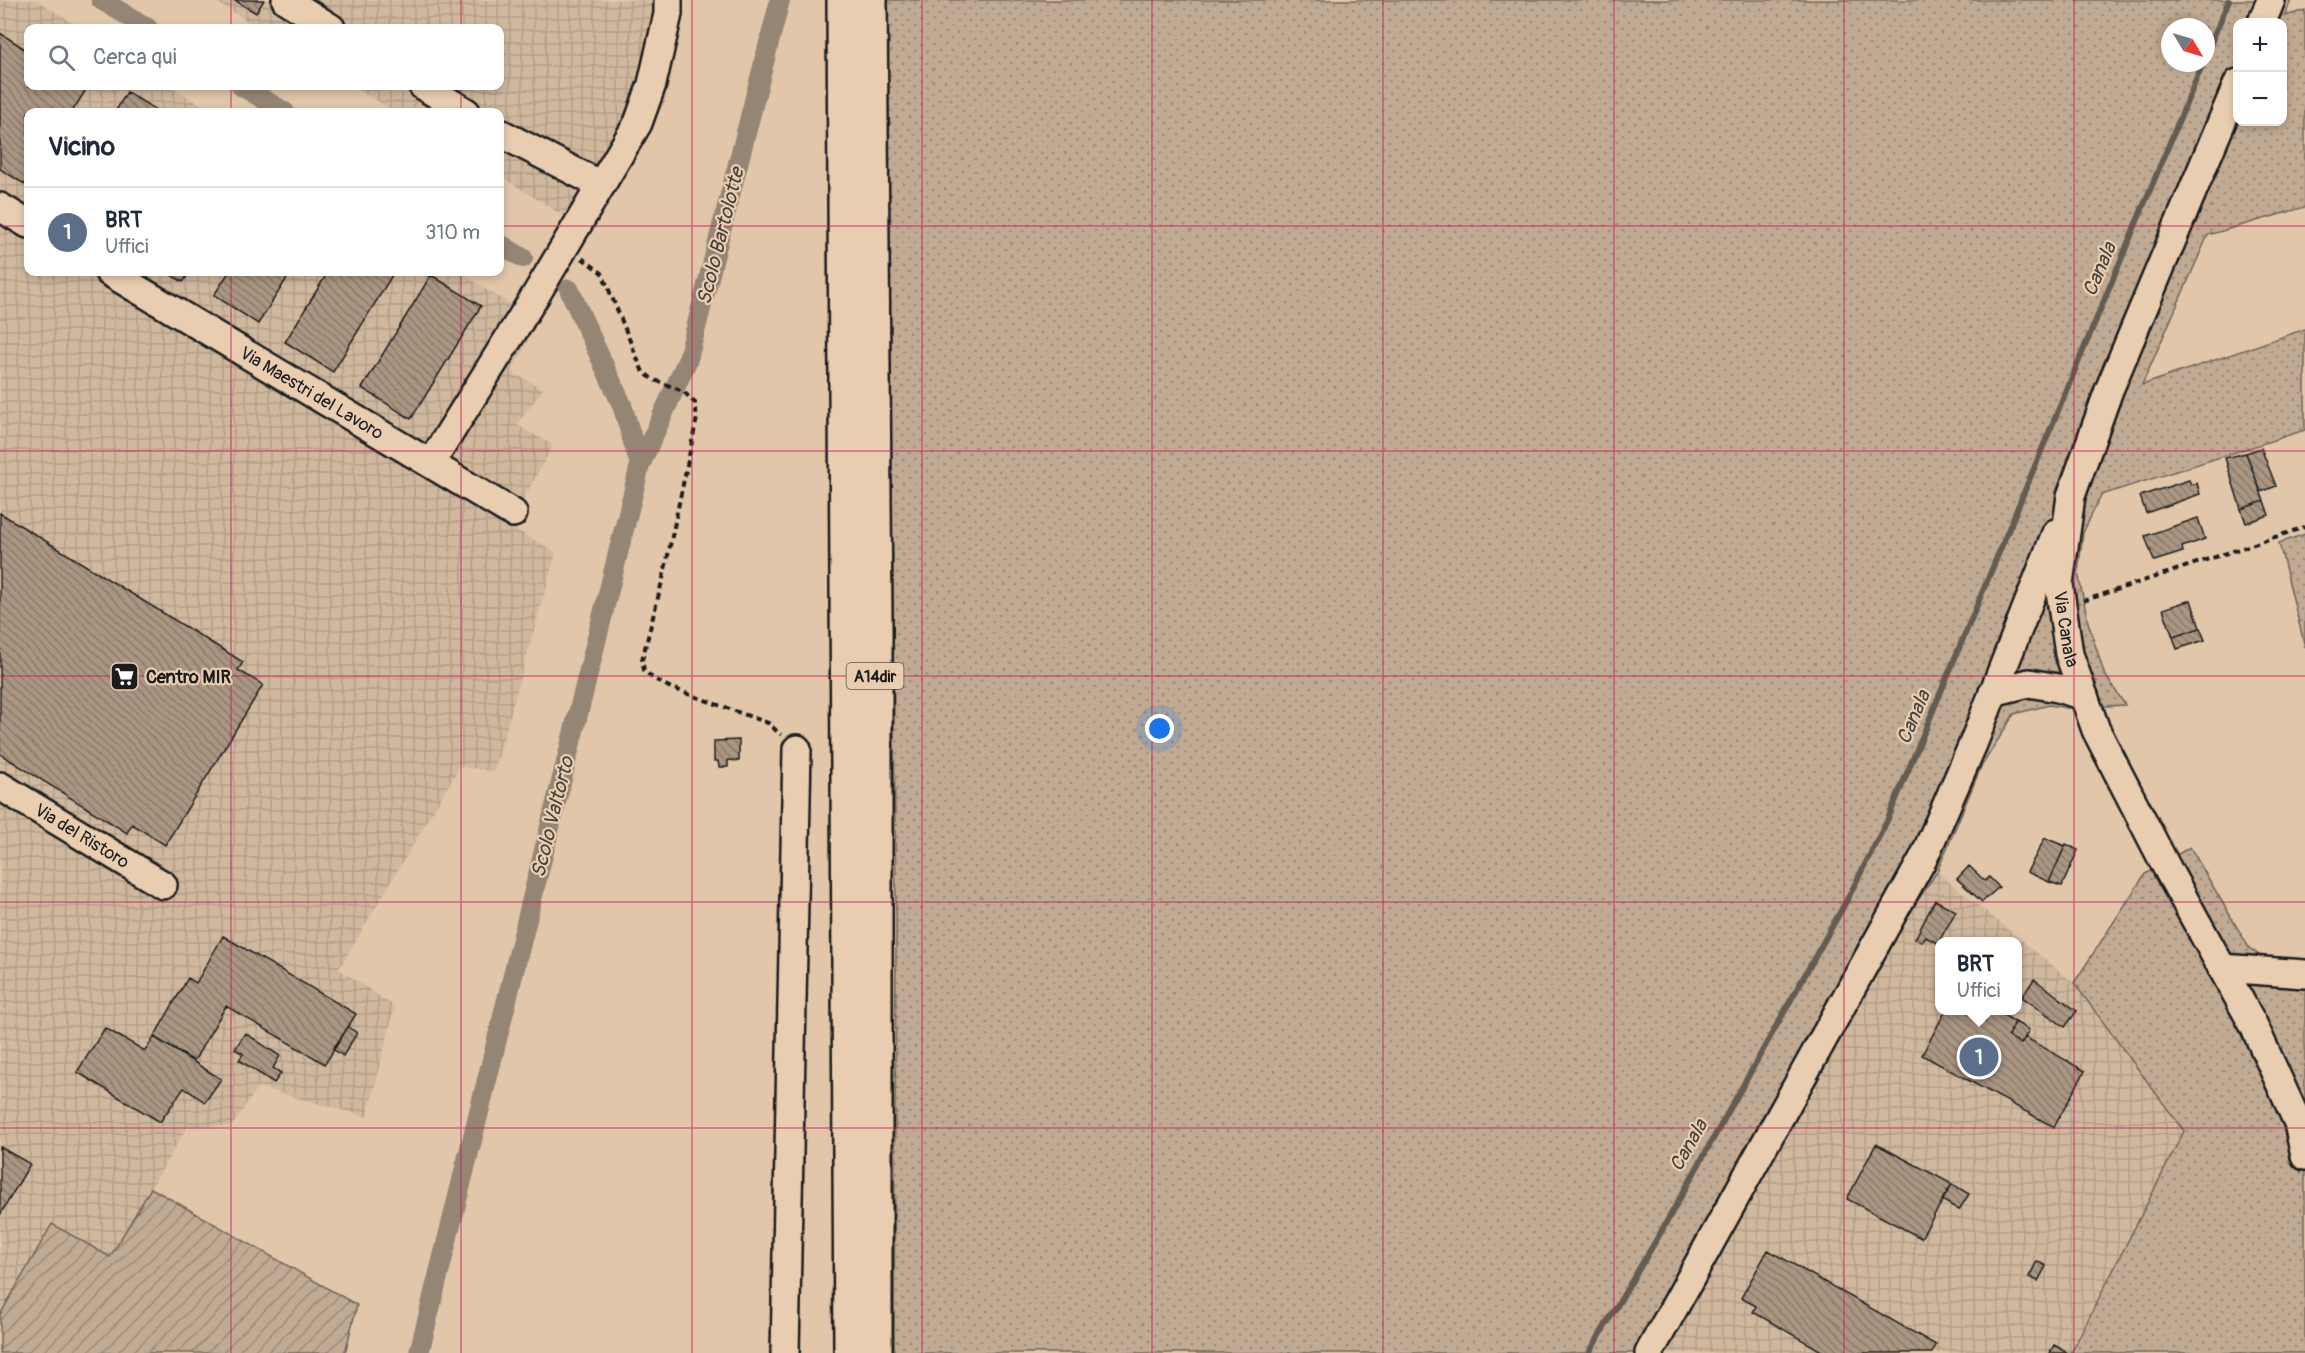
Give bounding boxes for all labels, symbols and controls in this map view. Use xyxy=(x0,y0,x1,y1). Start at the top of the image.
north arrow xyxy=(2161,18,2215,72)
map controls xyxy=(2233,18,2287,126)
button: + xyxy=(2233,18,2287,72)
search box xyxy=(24,24,504,90)
icon: search xyxy=(45,41,78,74)
text: Cerca qui xyxy=(93,43,177,71)
button: − xyxy=(2233,72,2287,126)
text: Vicino xyxy=(48,131,115,163)
water label: Scolo Bartolotte xyxy=(691,163,750,307)
text: BRT xyxy=(105,206,142,234)
text: 1 xyxy=(64,220,71,245)
text: 310 m xyxy=(425,220,480,245)
text: Uffici xyxy=(105,234,149,259)
water label: Canala xyxy=(2077,237,2123,300)
street label: Via Maestri del Lavoro xyxy=(235,342,388,445)
street label: Via Canala xyxy=(2048,590,2084,670)
supermarket icon: Centro MIR xyxy=(109,661,141,693)
road number: A14dir xyxy=(846,663,904,689)
place label: Centro MIR xyxy=(146,666,232,689)
water label: Canala xyxy=(1891,685,1937,748)
your location xyxy=(1145,714,1174,743)
water label: Scolo Valtorto xyxy=(525,753,580,880)
street label: Via del Ristoro xyxy=(30,799,134,874)
popup xyxy=(1935,937,2022,1015)
text: BRT xyxy=(1957,950,1994,978)
text: Uffici xyxy=(1957,978,2000,1003)
pin: 1 xyxy=(1960,1034,1998,1080)
water label: Canala xyxy=(1664,1113,1714,1176)

